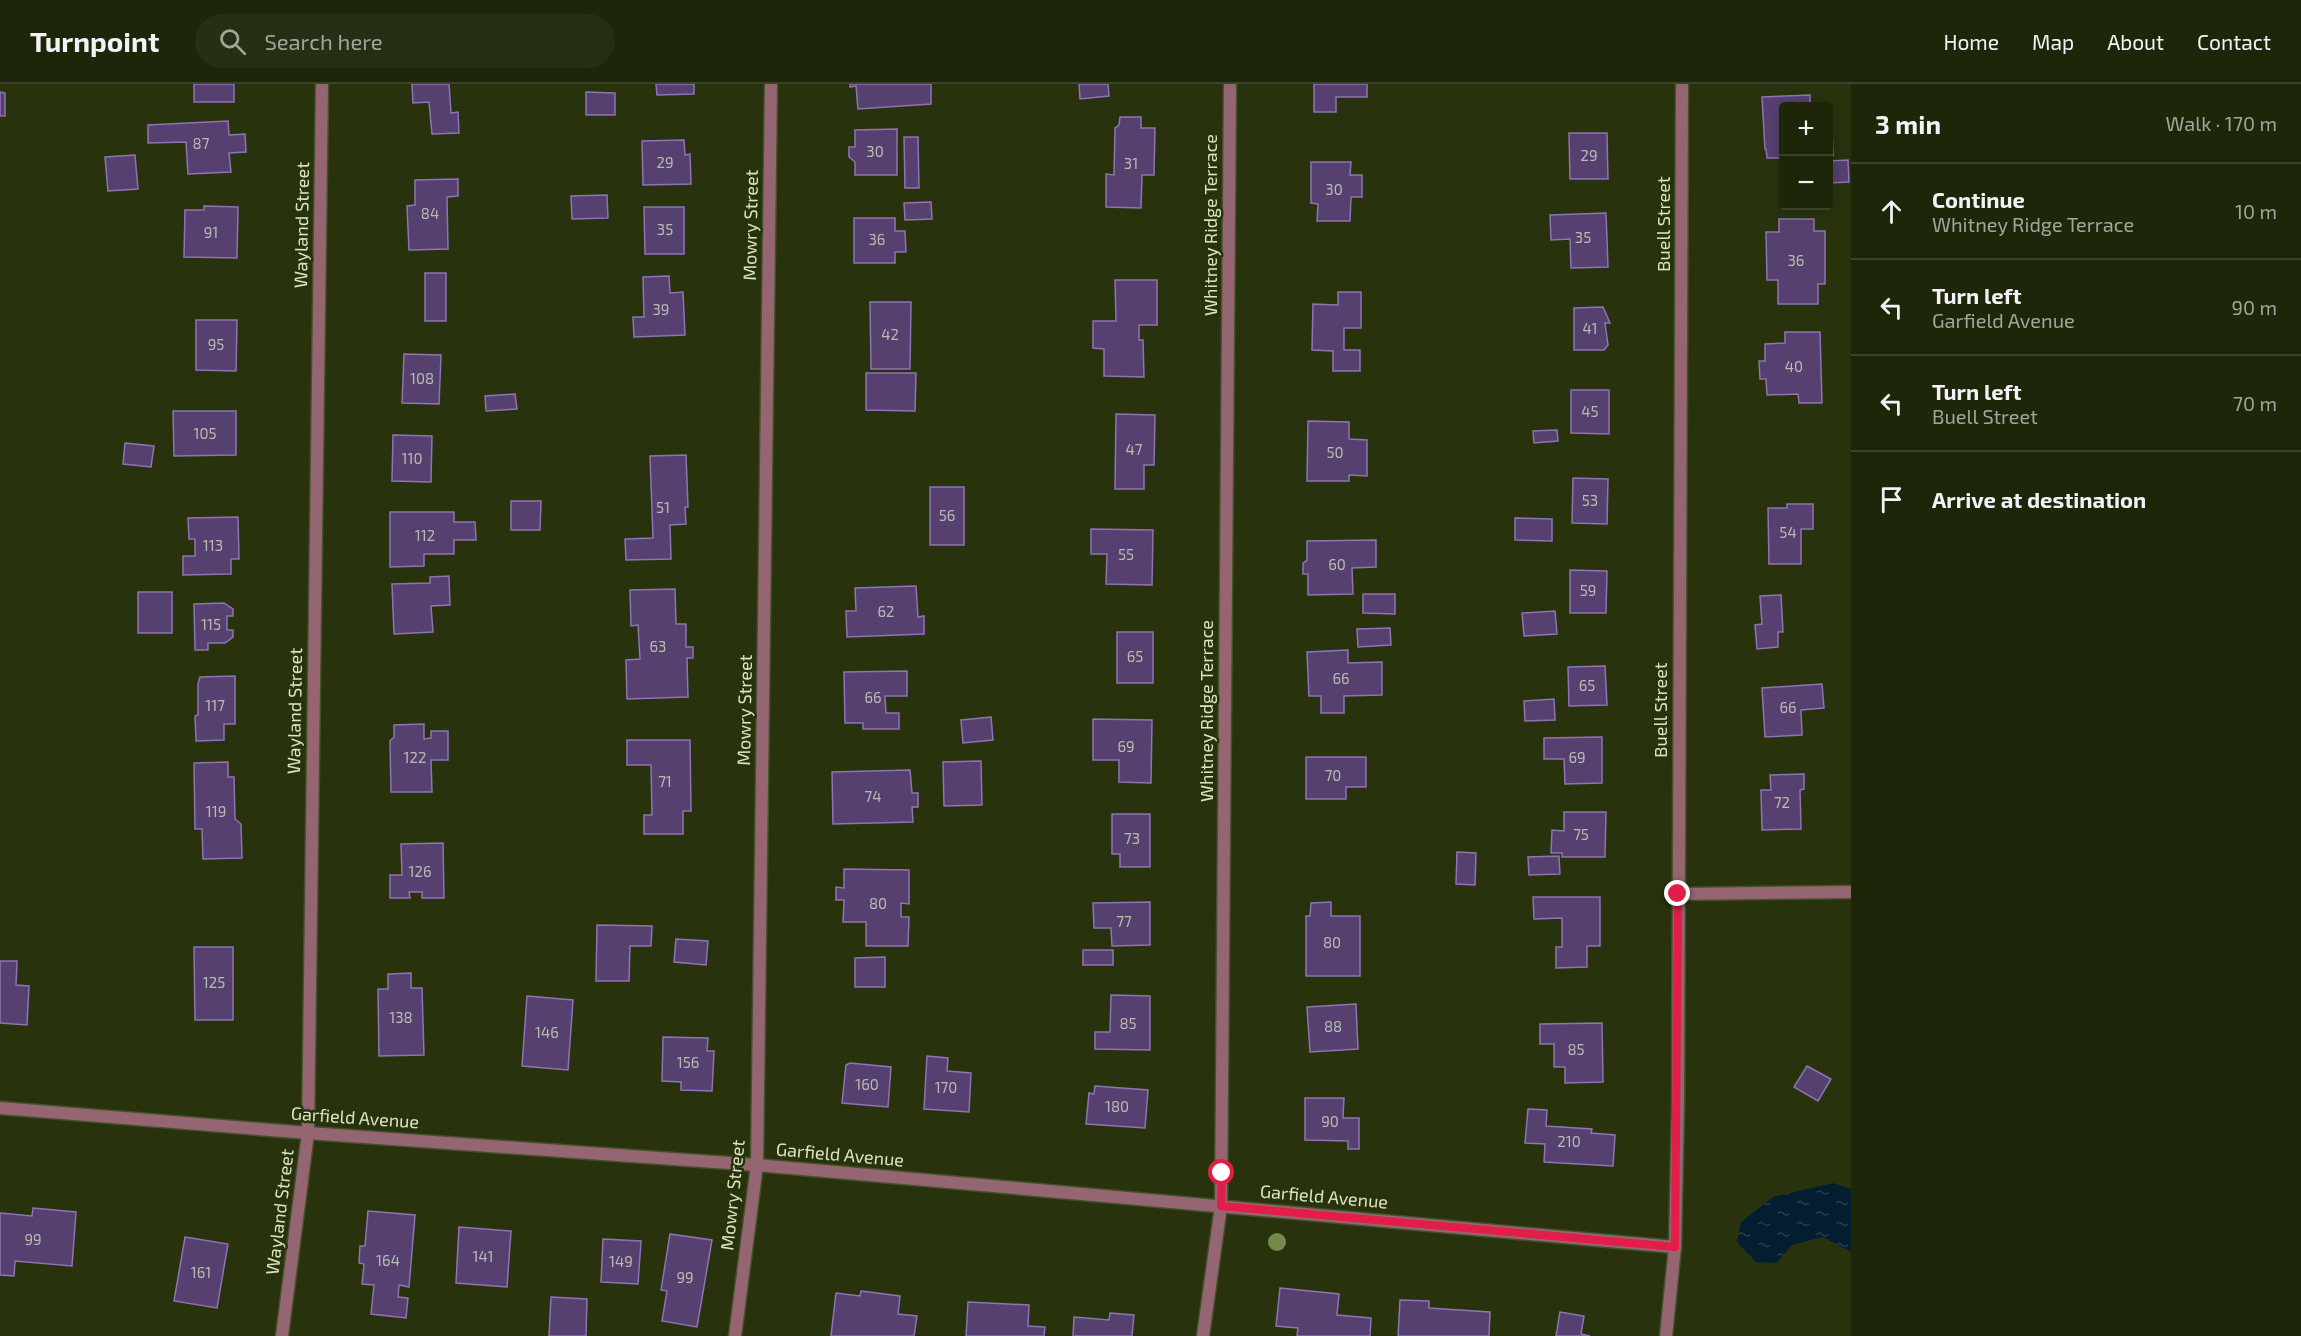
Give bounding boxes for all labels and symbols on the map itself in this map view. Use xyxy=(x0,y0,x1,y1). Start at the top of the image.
house number: 87 xyxy=(193,134,210,152)
street label: Whitney Ridge Terrace xyxy=(1199,134,1221,316)
house number: 30 xyxy=(866,142,884,160)
house number: 29 xyxy=(1580,146,1598,164)
house number: 29 xyxy=(656,153,674,171)
house number: 31 xyxy=(1124,154,1138,172)
street label: Wayland Street xyxy=(289,162,313,288)
street label: Mowry Street xyxy=(738,169,762,281)
street label: Buell Street xyxy=(1652,176,1674,272)
house number: 30 xyxy=(1325,180,1343,198)
house number: 84 xyxy=(421,204,439,222)
house number: 35 xyxy=(657,220,673,238)
house number: 91 xyxy=(204,223,218,241)
house number: 35 xyxy=(1575,228,1591,246)
house number: 36 xyxy=(869,230,885,248)
house number: 36 xyxy=(1788,251,1804,269)
house number: 39 xyxy=(653,300,669,318)
house number: 41 xyxy=(1582,319,1598,337)
house number: 42 xyxy=(881,325,899,343)
house number: 95 xyxy=(208,335,224,353)
house number: 40 xyxy=(1785,357,1803,375)
house number: 108 xyxy=(410,369,434,387)
house number: 45 xyxy=(1581,402,1599,420)
house number: 105 xyxy=(193,424,217,442)
house number: 47 xyxy=(1126,440,1143,458)
house number: 50 xyxy=(1326,443,1344,461)
house number: 110 xyxy=(402,449,423,467)
house number: 53 xyxy=(1582,491,1598,509)
house number: 51 xyxy=(656,498,670,516)
house number: 56 xyxy=(939,506,955,524)
house number: 54 xyxy=(1779,523,1797,541)
house number: 112 xyxy=(415,526,435,544)
house number: 113 xyxy=(203,536,223,554)
house number: 55 xyxy=(1118,545,1134,563)
house number: 60 xyxy=(1328,555,1346,573)
house number: 59 xyxy=(1580,581,1596,599)
house number: 62 xyxy=(877,602,895,620)
house number: 115 xyxy=(201,615,221,633)
street label: Whitney Ridge Terrace xyxy=(1195,620,1217,802)
house number: 63 xyxy=(650,637,666,655)
house number: 65 xyxy=(1127,647,1143,665)
street label: Wayland Street xyxy=(282,648,306,774)
street label: Mowry Street xyxy=(732,654,756,766)
street label: Buell Street xyxy=(1649,662,1671,758)
house number: 66 xyxy=(1332,669,1350,687)
house number: 65 xyxy=(1579,676,1595,694)
house number: 66 xyxy=(864,688,882,706)
house number: 117 xyxy=(205,696,225,714)
house number: 66 xyxy=(1779,698,1797,716)
house number: 69 xyxy=(1117,737,1135,755)
house number: 122 xyxy=(404,748,426,766)
house number: 69 xyxy=(1568,748,1586,766)
house number: 70 xyxy=(1325,766,1341,784)
house number: 71 xyxy=(658,772,672,790)
house number: 74 xyxy=(865,787,881,805)
house number: 72 xyxy=(1774,793,1790,811)
house number: 119 xyxy=(206,802,226,820)
house number: 75 xyxy=(1573,825,1589,843)
house number: 73 xyxy=(1124,829,1140,847)
house number: 126 xyxy=(409,862,431,880)
route end xyxy=(1664,880,1690,906)
house number: 80 xyxy=(869,894,887,912)
house number: 77 xyxy=(1116,912,1132,930)
house number: 80 xyxy=(1323,933,1341,951)
house number: 125 xyxy=(203,973,225,991)
house number: 138 xyxy=(389,1008,413,1026)
house number: 85 xyxy=(1119,1014,1137,1032)
house number: 88 xyxy=(1324,1017,1342,1035)
house number: 146 xyxy=(535,1023,559,1041)
house number: 85 xyxy=(1567,1040,1585,1058)
house number: 156 xyxy=(677,1053,699,1071)
house number: 160 xyxy=(855,1075,879,1093)
house number: 170 xyxy=(935,1078,957,1096)
house number: 180 xyxy=(1105,1097,1129,1115)
street label: Garfield Avenue xyxy=(290,1102,420,1132)
house number: 90 xyxy=(1321,1112,1339,1130)
house number: 210 xyxy=(1557,1132,1581,1150)
street label: Garfield Avenue xyxy=(775,1137,905,1171)
street label: Mowry Street xyxy=(715,1138,749,1251)
street label: Wayland Street xyxy=(260,1148,298,1276)
route start xyxy=(1208,1159,1234,1185)
street label: Garfield Avenue xyxy=(1259,1179,1389,1213)
house number: 99 xyxy=(24,1230,42,1248)
house number: 141 xyxy=(472,1247,494,1265)
house number: 164 xyxy=(376,1251,400,1269)
house number: 149 xyxy=(609,1252,633,1270)
house number: 161 xyxy=(191,1263,211,1281)
house number: 99 xyxy=(676,1268,694,1286)

